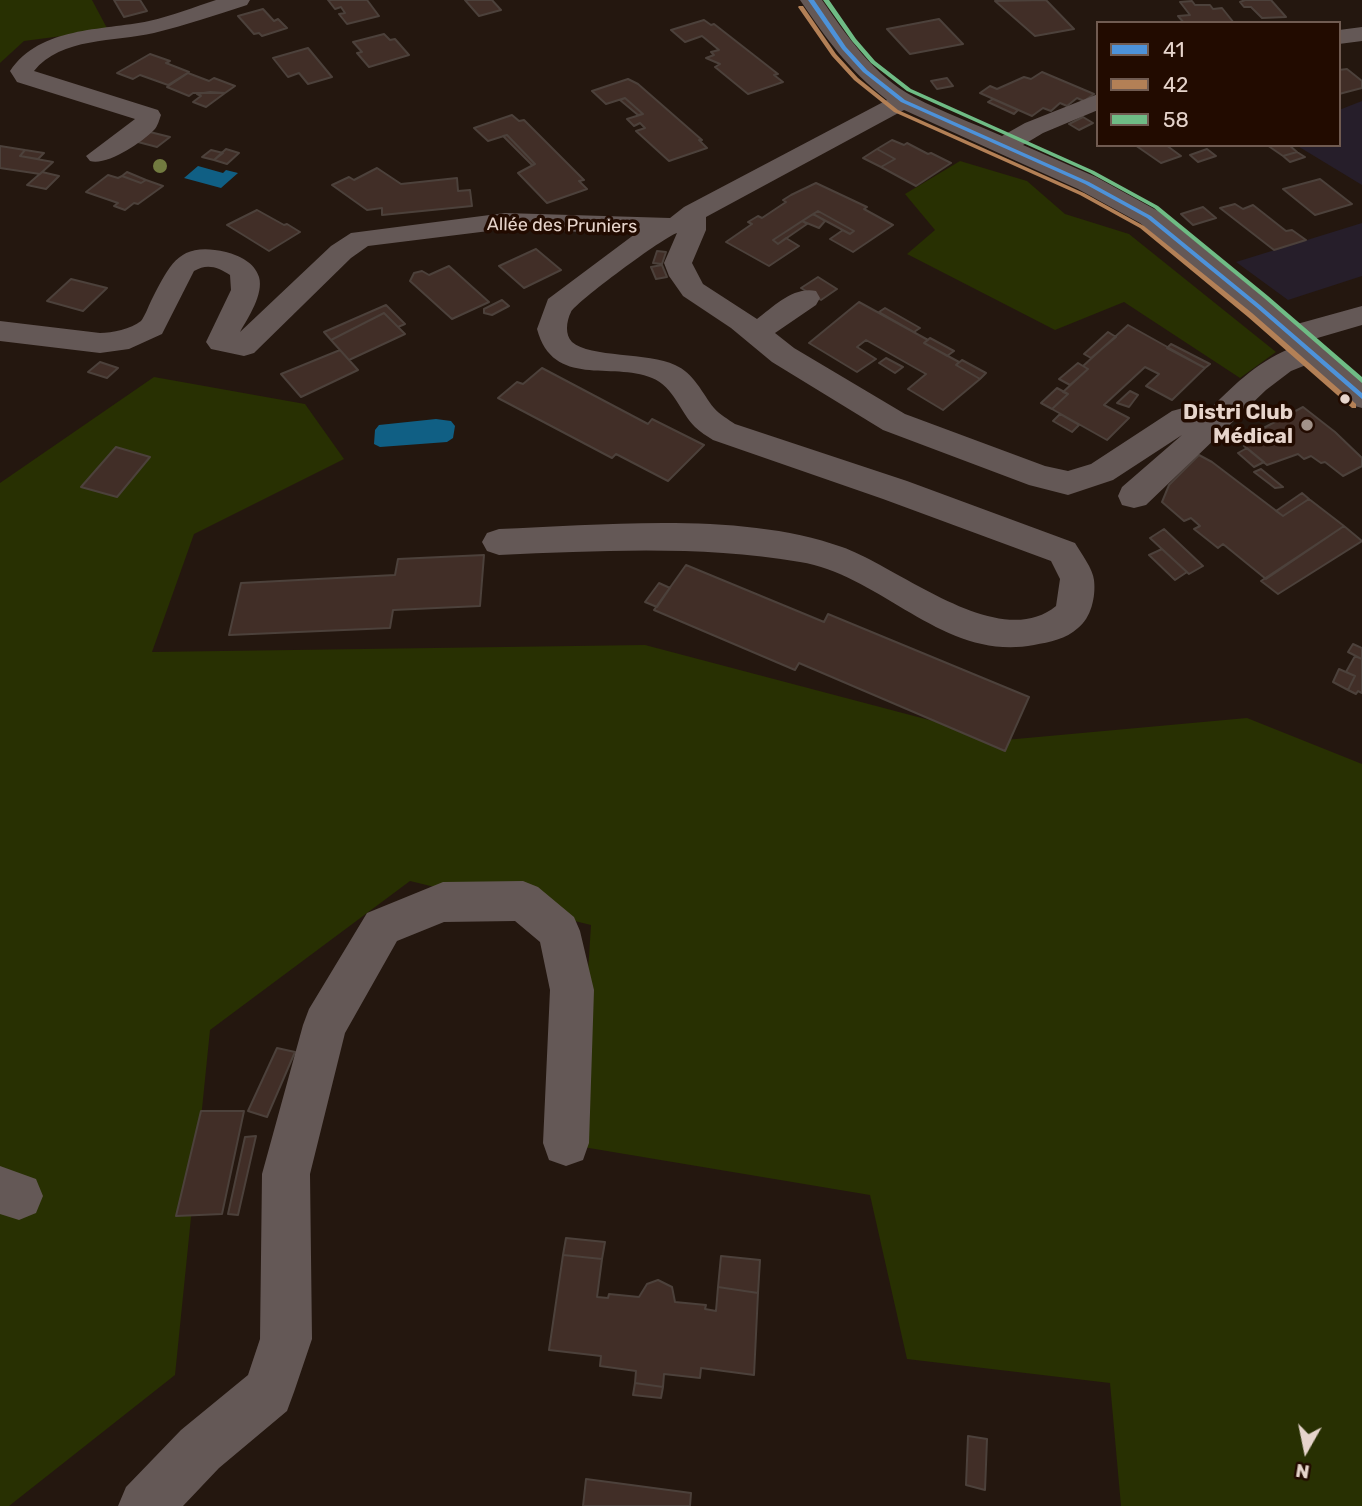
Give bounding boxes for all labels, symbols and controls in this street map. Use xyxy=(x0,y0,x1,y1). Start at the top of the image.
legend xyxy=(1096,21,1341,147)
text: 41 xyxy=(1163,37,1185,62)
text: 42 xyxy=(1163,72,1188,97)
text: 58 xyxy=(1163,107,1189,132)
street label: Allée des Pruniers xyxy=(487,214,637,238)
unlabelled marker xyxy=(1338,392,1352,406)
place label: Distri Club Médical xyxy=(1183,400,1293,450)
marker: Distri Club Médical xyxy=(1299,417,1315,433)
north arrow xyxy=(1271,1415,1341,1485)
text: N xyxy=(1294,1459,1311,1484)

